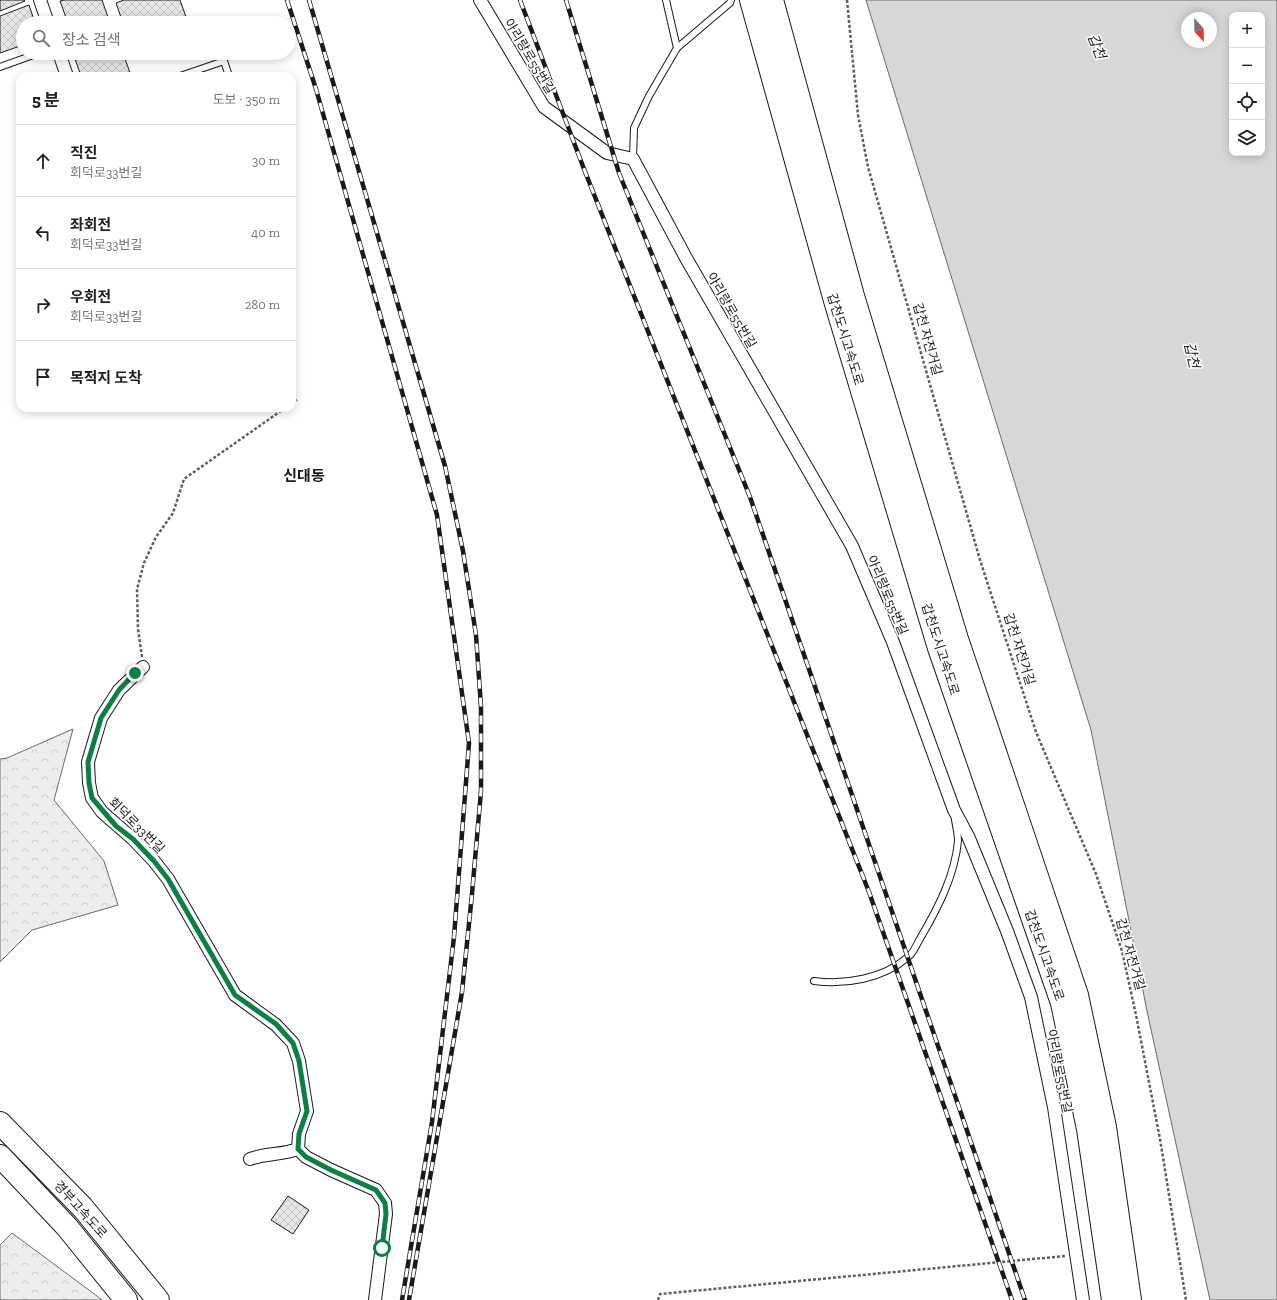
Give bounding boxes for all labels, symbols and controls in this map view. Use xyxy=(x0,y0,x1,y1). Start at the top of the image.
north arrow xyxy=(1181,12,1217,48)
map controls xyxy=(1229,12,1265,156)
button: + xyxy=(1229,12,1265,48)
search box xyxy=(16,16,296,60)
street label: 아리랑로55번길 xyxy=(501,16,558,97)
icon: search xyxy=(30,27,52,49)
text: 장소 검색 xyxy=(62,31,121,49)
water label: 갑천 xyxy=(1084,31,1110,62)
button: − xyxy=(1229,48,1265,84)
button: locate xyxy=(1229,84,1265,120)
text: 5 분 xyxy=(32,90,60,110)
text: 도보 · 350 m xyxy=(213,92,280,107)
button: layers xyxy=(1229,120,1265,156)
text: 직진 xyxy=(70,144,98,162)
icon: ahead xyxy=(32,150,54,172)
text: 30 m xyxy=(252,153,280,168)
text: 회덕로33번길 xyxy=(70,165,143,180)
text: 좌회전 xyxy=(70,216,111,234)
icon: left xyxy=(32,222,54,244)
text: 40 m xyxy=(251,225,280,240)
text: 회덕로33번길 xyxy=(70,237,143,252)
street label: 아리랑로55번길 xyxy=(704,270,759,351)
text: 우회전 xyxy=(70,288,111,306)
street label: 갑천도시고속도로 xyxy=(824,291,867,387)
icon: right xyxy=(32,294,54,316)
text: 280 m xyxy=(245,297,280,312)
street label: 갑천 자전거길 xyxy=(910,301,945,377)
text: 회덕로33번길 xyxy=(70,309,143,324)
water label: 갑천 xyxy=(1180,341,1203,371)
icon: arrive xyxy=(32,366,54,388)
text: 목적지 도착 xyxy=(70,369,142,387)
district label: 신대동 xyxy=(283,467,325,485)
street label: 아리랑로55번길 xyxy=(864,553,911,637)
street label: 갑천도시고속도로 xyxy=(919,601,962,697)
street label: 갑천 자전거길 xyxy=(1001,611,1038,687)
route end xyxy=(126,664,144,682)
street label: 회덕로33번길 xyxy=(106,794,168,856)
street label: 갑천도시고속도로 xyxy=(1022,907,1067,1003)
street label: 갑천 자전거길 xyxy=(1113,916,1148,992)
street label: 아리랑로55번길 xyxy=(1044,1028,1075,1114)
street label: 경부고속도로 xyxy=(51,1178,110,1241)
route start xyxy=(373,1239,391,1257)

